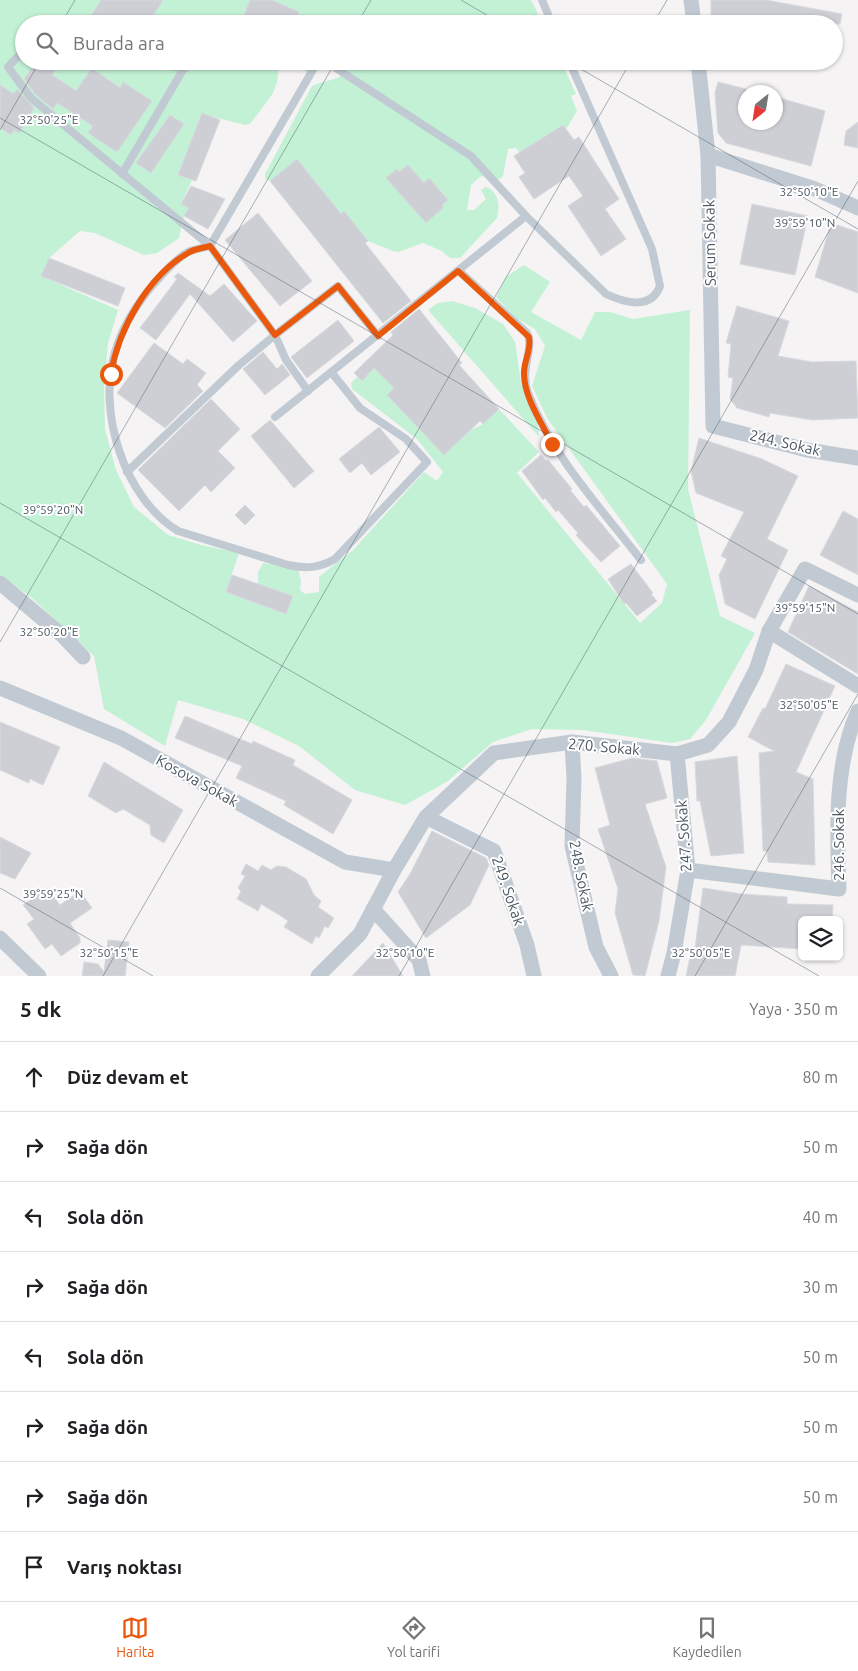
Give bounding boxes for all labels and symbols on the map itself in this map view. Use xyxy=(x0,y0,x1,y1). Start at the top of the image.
north arrow xyxy=(738,85,783,130)
text: 32°50'25"E xyxy=(20,113,79,126)
text: 32°50'10"E xyxy=(780,185,839,198)
street label: Serum Sokak xyxy=(700,199,719,286)
text: 39°59'10"N xyxy=(775,216,835,229)
route start xyxy=(100,363,123,386)
street label: 244. Sokak xyxy=(748,426,823,459)
route end xyxy=(541,433,564,456)
text: 39°59'20"N xyxy=(23,503,83,516)
text: 39°59'15"N xyxy=(775,601,835,614)
text: 32°50'20"E xyxy=(20,625,79,638)
text: 32°50'05"E xyxy=(780,698,839,711)
street label: 270. Sokak xyxy=(567,735,641,758)
street label: Kosova Sokak xyxy=(153,751,241,810)
street label: 247. Sokak xyxy=(672,799,694,873)
street label: 246. Sokak xyxy=(830,809,847,881)
street label: 248. Sokak xyxy=(566,839,597,913)
street label: 249. Sokak xyxy=(489,854,528,928)
text: 39°59'25"N xyxy=(23,887,83,900)
text: 32°50'15"E xyxy=(80,946,139,959)
text: 32°50'10"E xyxy=(376,946,435,959)
text: 32°50'05"E xyxy=(672,946,731,959)

